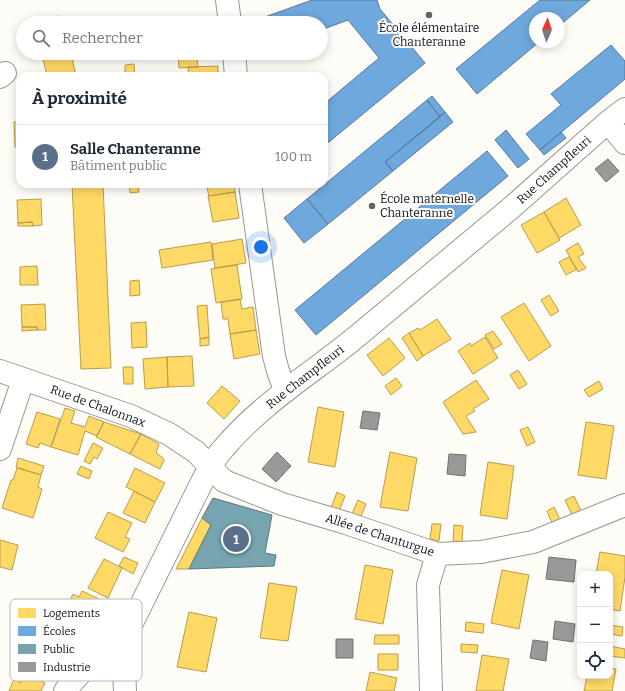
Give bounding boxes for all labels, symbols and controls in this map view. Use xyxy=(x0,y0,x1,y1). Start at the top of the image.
marker: École élémentaire Chanteranne xyxy=(424,10,434,20)
north arrow xyxy=(529,12,565,48)
search box xyxy=(16,16,328,60)
place label: École élémentaire Chanteranne xyxy=(379,20,479,49)
icon: search xyxy=(30,27,52,49)
text: Rechercher xyxy=(62,29,143,47)
text: À proximité xyxy=(32,88,127,109)
street label: Rue Champfleuri xyxy=(514,133,594,207)
text: Salle Chanteranne xyxy=(70,140,201,158)
text: 1 xyxy=(42,149,48,164)
text: 100 m xyxy=(275,149,312,164)
text: Bâtiment public xyxy=(70,158,166,173)
place label: École maternelle Chanteranne xyxy=(380,191,474,220)
marker: École maternelle Chanteranne xyxy=(367,201,377,211)
your location xyxy=(251,237,271,257)
street label: Rue Champfleuri xyxy=(263,342,347,412)
street label: Rue de Chalonnax xyxy=(48,382,148,430)
street label: Allée de Chanturgue xyxy=(324,511,436,559)
pin: 1 xyxy=(223,524,249,554)
map controls xyxy=(577,571,613,679)
button: + xyxy=(577,571,613,607)
legend xyxy=(10,599,142,681)
text: Logements xyxy=(43,607,100,620)
button: − xyxy=(577,607,613,643)
text: Écoles xyxy=(43,624,76,638)
text: Public xyxy=(43,643,75,656)
button: locate xyxy=(577,643,613,679)
text: Industrie xyxy=(43,661,90,674)

